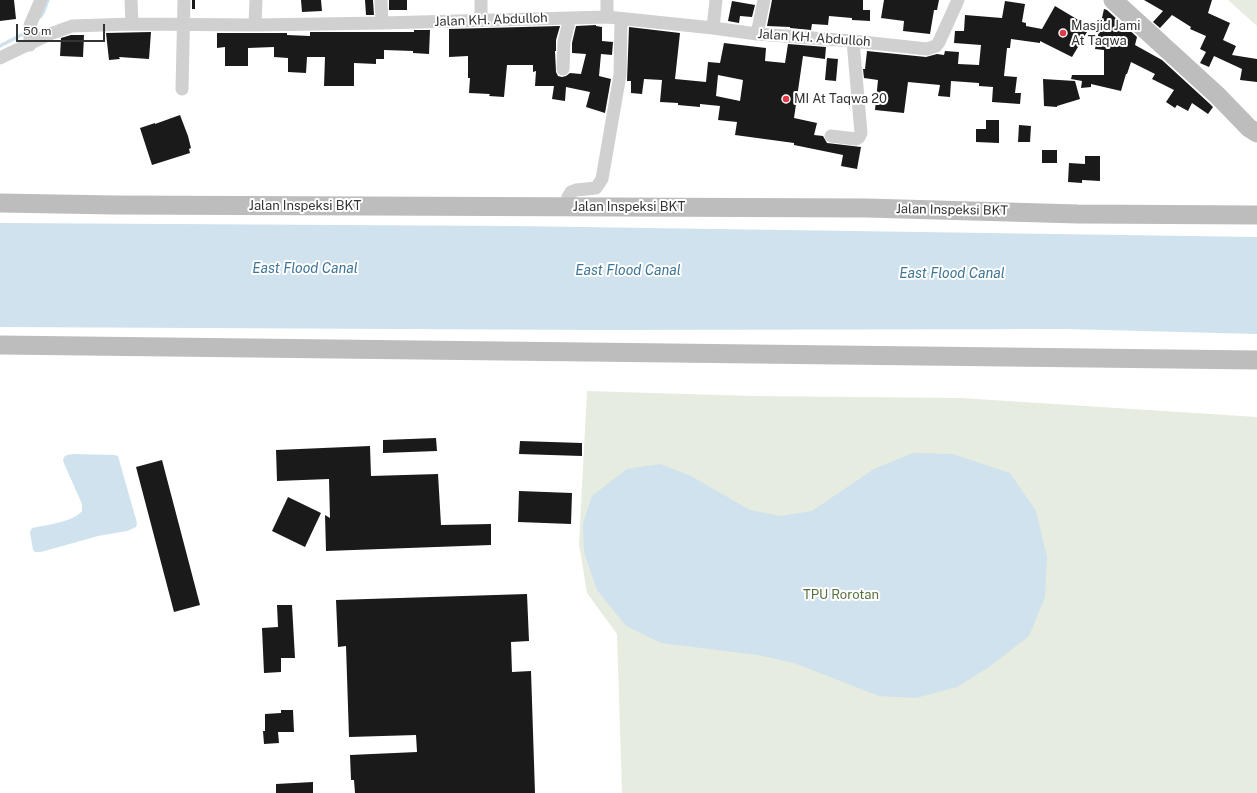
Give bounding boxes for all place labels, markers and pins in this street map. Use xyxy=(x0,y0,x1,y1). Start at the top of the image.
place label: Masjid Jami At Taqwa xyxy=(1071,18,1141,49)
marker: Masjid Jami At Taqwa xyxy=(1058,28,1068,38)
place label: MI At Taqwa 20 xyxy=(794,91,887,107)
marker: MI At Taqwa 20 xyxy=(781,94,791,104)

